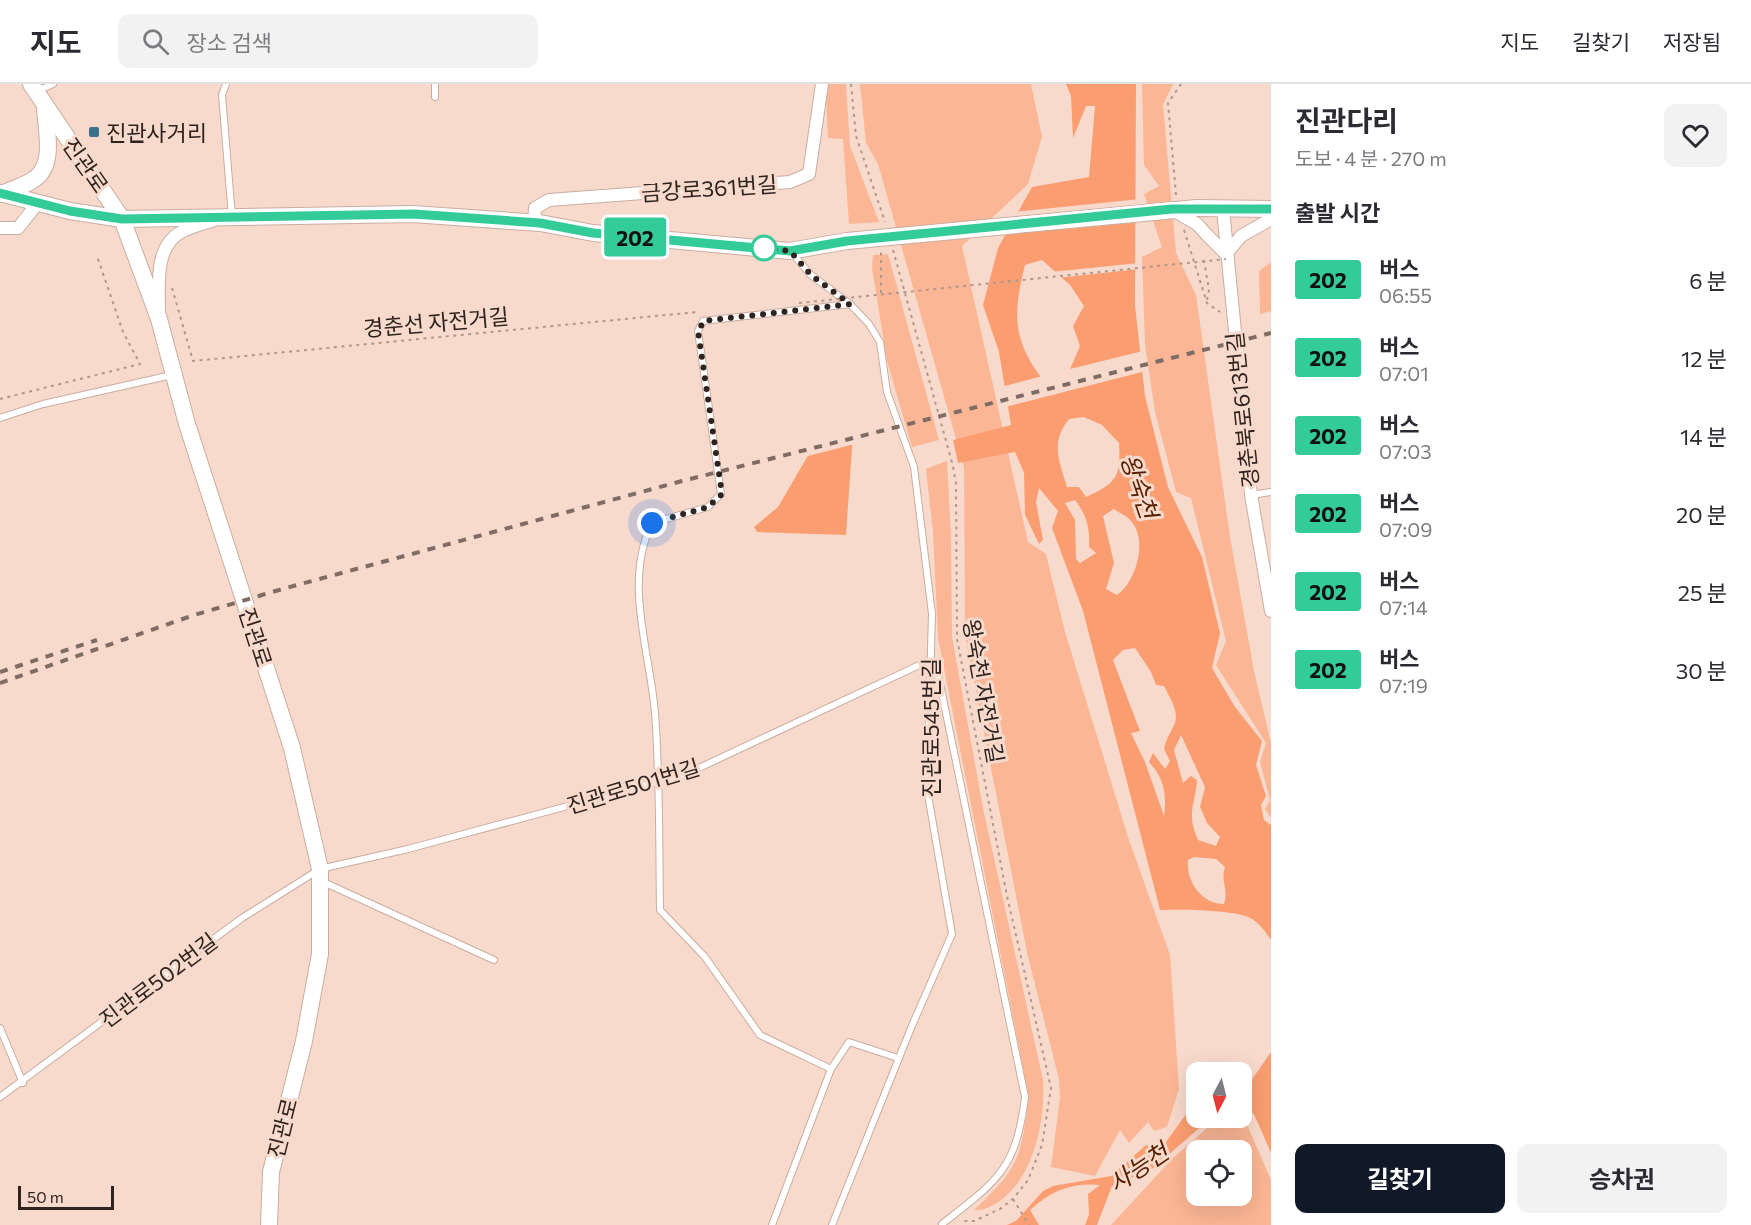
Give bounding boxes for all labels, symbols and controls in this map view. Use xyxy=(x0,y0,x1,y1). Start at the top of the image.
search box xyxy=(118,14,538,68)
text: 지도 xyxy=(30,25,82,59)
icon: search xyxy=(139,25,172,58)
text: 장소 검색 xyxy=(187,29,272,56)
text: 지도 xyxy=(1500,29,1539,54)
text: 길찾기 xyxy=(1572,29,1630,54)
text: 저장됨 xyxy=(1663,29,1721,54)
text: 진관다리 xyxy=(1295,103,1398,137)
button: heart xyxy=(1664,104,1727,167)
place label: 진관사거리 xyxy=(106,119,207,146)
marker: 진관사거리 xyxy=(87,125,101,139)
street label: 진관로 xyxy=(58,132,114,198)
text: 도보 · 4 분 · 270 m xyxy=(1295,146,1447,170)
street label: 금강로361번길 xyxy=(640,170,778,206)
text: 출발 시간 xyxy=(1295,199,1380,226)
line badge: 202 xyxy=(600,218,670,256)
text: 202 xyxy=(616,225,654,250)
unlabelled marker xyxy=(751,235,777,261)
text: 버스 xyxy=(1379,255,1419,282)
text: 202 xyxy=(1309,267,1347,292)
text: 6 분 xyxy=(1689,267,1727,294)
text: 06:55 xyxy=(1379,283,1432,307)
street label: 경춘선 자전거길 xyxy=(362,302,510,342)
street label: 경춘북로613번길 xyxy=(1220,331,1264,489)
text: 버스 xyxy=(1379,333,1419,360)
text: 202 xyxy=(1309,345,1347,370)
text: 12 분 xyxy=(1681,345,1727,372)
text: 07:01 xyxy=(1379,361,1429,385)
text: 버스 xyxy=(1379,411,1419,438)
text: 202 xyxy=(1309,423,1347,448)
text: 14 분 xyxy=(1680,423,1727,450)
text: 07:03 xyxy=(1379,439,1432,463)
water label: 왕숙천 xyxy=(1116,450,1165,525)
text: 버스 xyxy=(1379,489,1419,516)
text: 202 xyxy=(1309,501,1347,526)
text: 20 분 xyxy=(1676,501,1727,528)
your location xyxy=(637,508,667,538)
text: 07:09 xyxy=(1379,517,1432,541)
text: 버스 xyxy=(1379,567,1419,594)
text: 202 xyxy=(1309,579,1347,604)
text: 25 분 xyxy=(1678,579,1727,606)
text: 07:14 xyxy=(1379,595,1428,619)
street label: 진관로 xyxy=(234,604,278,670)
street label: 왕숙천 자전거길 xyxy=(958,617,1010,765)
text: 버스 xyxy=(1379,645,1419,672)
text: 202 xyxy=(1309,657,1347,682)
text: 30 분 xyxy=(1676,657,1727,684)
street label: 진관로545번길 xyxy=(917,658,944,798)
text: 07:19 xyxy=(1379,673,1428,697)
street label: 진관로501번길 xyxy=(563,753,703,819)
street label: 진관로502번길 xyxy=(94,927,222,1033)
north arrow xyxy=(1186,1062,1252,1128)
map controls xyxy=(1186,1062,1252,1206)
street label: 진관로 xyxy=(262,1095,302,1161)
water label: 사능천 xyxy=(1102,1135,1176,1198)
button: locate xyxy=(1186,1140,1252,1206)
button: 길찾기 xyxy=(1295,1144,1505,1213)
button: 승차권 xyxy=(1517,1144,1727,1213)
scale bar xyxy=(18,1183,114,1210)
text: 50 m xyxy=(27,1187,64,1206)

